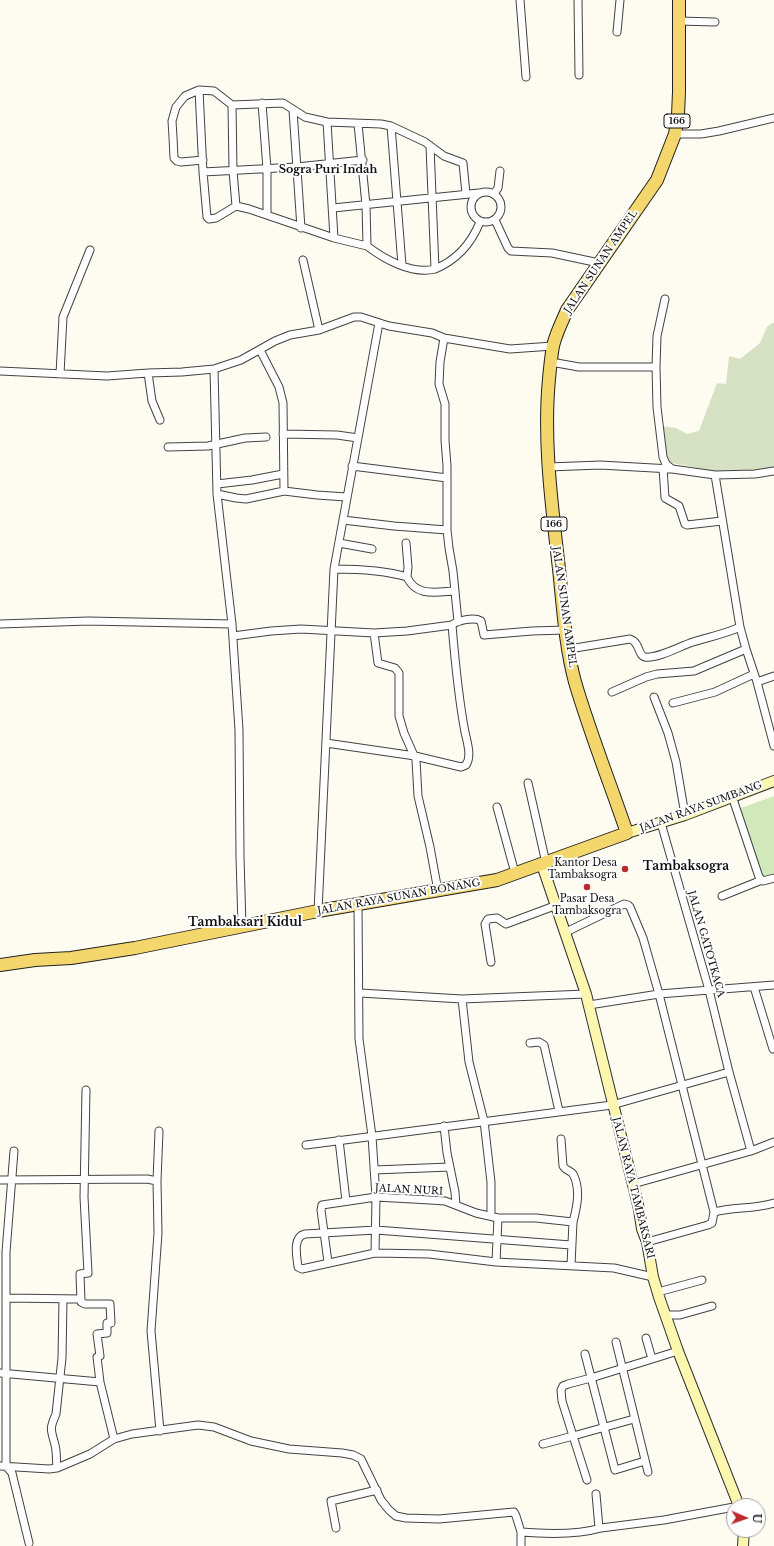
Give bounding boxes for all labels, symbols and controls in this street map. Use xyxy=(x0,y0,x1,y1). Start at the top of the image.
road number: 166 xyxy=(664,114,690,128)
district label: Sogra Puri Indah xyxy=(279,163,377,177)
street label: JALAN SUNAN AMPEL xyxy=(562,208,640,316)
road number: 166 xyxy=(541,517,567,531)
street label: JALAN SUNAN AMPEL xyxy=(550,546,578,668)
street label: JALAN RAYA SUMBANG xyxy=(638,779,764,835)
place label: Kantor Desa Tambaksogra xyxy=(548,857,617,880)
district label: Tambaksogra xyxy=(643,860,729,874)
marker: Kantor Desa Tambaksogra xyxy=(620,864,630,874)
street label: JALAN RAYA SUNAN BONANG xyxy=(317,877,481,917)
marker: Pasar Desa Tambaksogra xyxy=(582,882,592,892)
street label: JALAN GATOTKACA xyxy=(685,889,727,999)
place label: Pasar Desa Tambaksogra xyxy=(553,893,621,916)
district label: Tambaksari Kidul xyxy=(188,916,302,930)
street label: JALAN RAYA TAMBAKSARI xyxy=(610,1116,656,1260)
street label: JALAN NURI xyxy=(375,1182,443,1198)
north arrow xyxy=(726,1498,766,1538)
text: U xyxy=(750,1513,764,1523)

